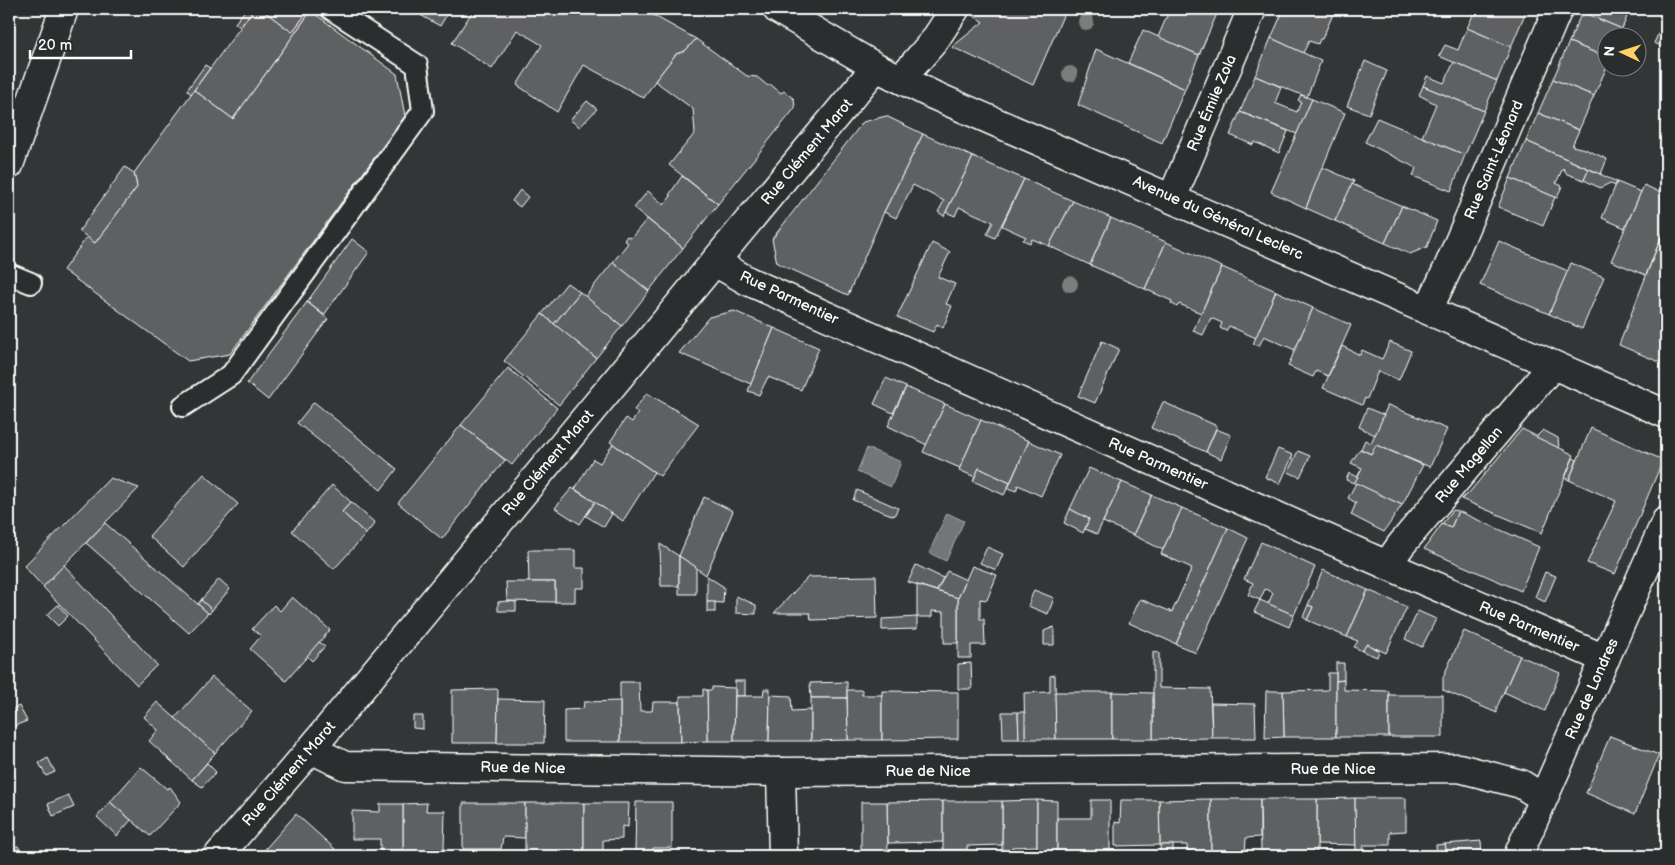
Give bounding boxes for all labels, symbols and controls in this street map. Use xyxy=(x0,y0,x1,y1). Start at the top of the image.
scale bar xyxy=(30,28,131,60)
north arrow xyxy=(1598,28,1648,78)
text: 20 m xyxy=(38,36,72,55)
text: N xyxy=(1601,45,1618,57)
street label: Rue Émile Zola xyxy=(1183,52,1241,154)
street label: Rue Clément Marot xyxy=(757,95,857,209)
street label: Rue Saint-Léonard xyxy=(1460,98,1528,222)
street label: Avenue du Général Leclerc xyxy=(1130,172,1306,264)
street label: Rue Parmentier xyxy=(737,267,842,329)
street label: Rue Clément Marot xyxy=(498,406,598,520)
street label: Rue Magellan xyxy=(1431,423,1507,507)
street label: Rue Parmentier xyxy=(1105,434,1211,495)
street label: Rue Parmentier xyxy=(1476,597,1582,657)
street label: Rue de Londres xyxy=(1561,635,1623,743)
street label: Rue Clément Marot xyxy=(238,717,340,830)
street label: Rue de Nice xyxy=(480,758,566,778)
street label: Rue de Nice xyxy=(1290,760,1376,779)
street label: Rue de Nice xyxy=(885,762,971,781)

